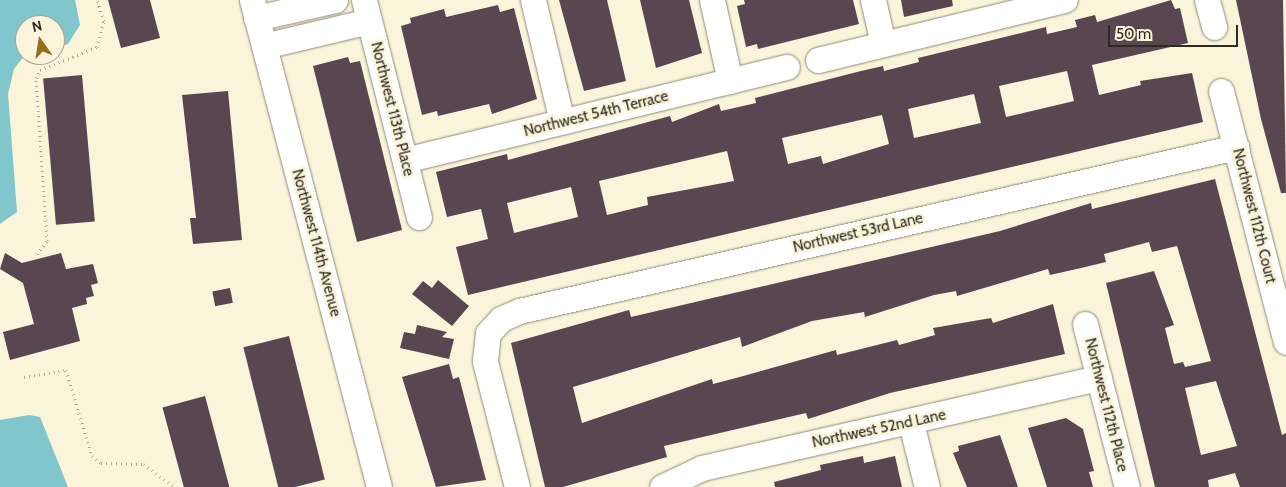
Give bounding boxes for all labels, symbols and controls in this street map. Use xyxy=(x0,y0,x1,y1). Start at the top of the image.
north arrow xyxy=(15,15,65,65)
scale bar xyxy=(1111,15,1241,47)
text: N xyxy=(30,16,44,36)
text: 50 m xyxy=(1116,25,1151,43)
street label: Northwest 113th Place xyxy=(367,40,417,178)
street label: Northwest 54th Terrace xyxy=(522,87,670,141)
street label: Northwest 112th Court xyxy=(1228,147,1280,285)
street label: Northwest 114th Avenue xyxy=(288,167,344,319)
street label: Northwest 53rd Lane xyxy=(791,209,925,257)
street label: Northwest 112th Place xyxy=(1081,336,1131,474)
street label: Northwest 52nd Lane xyxy=(810,406,948,452)

